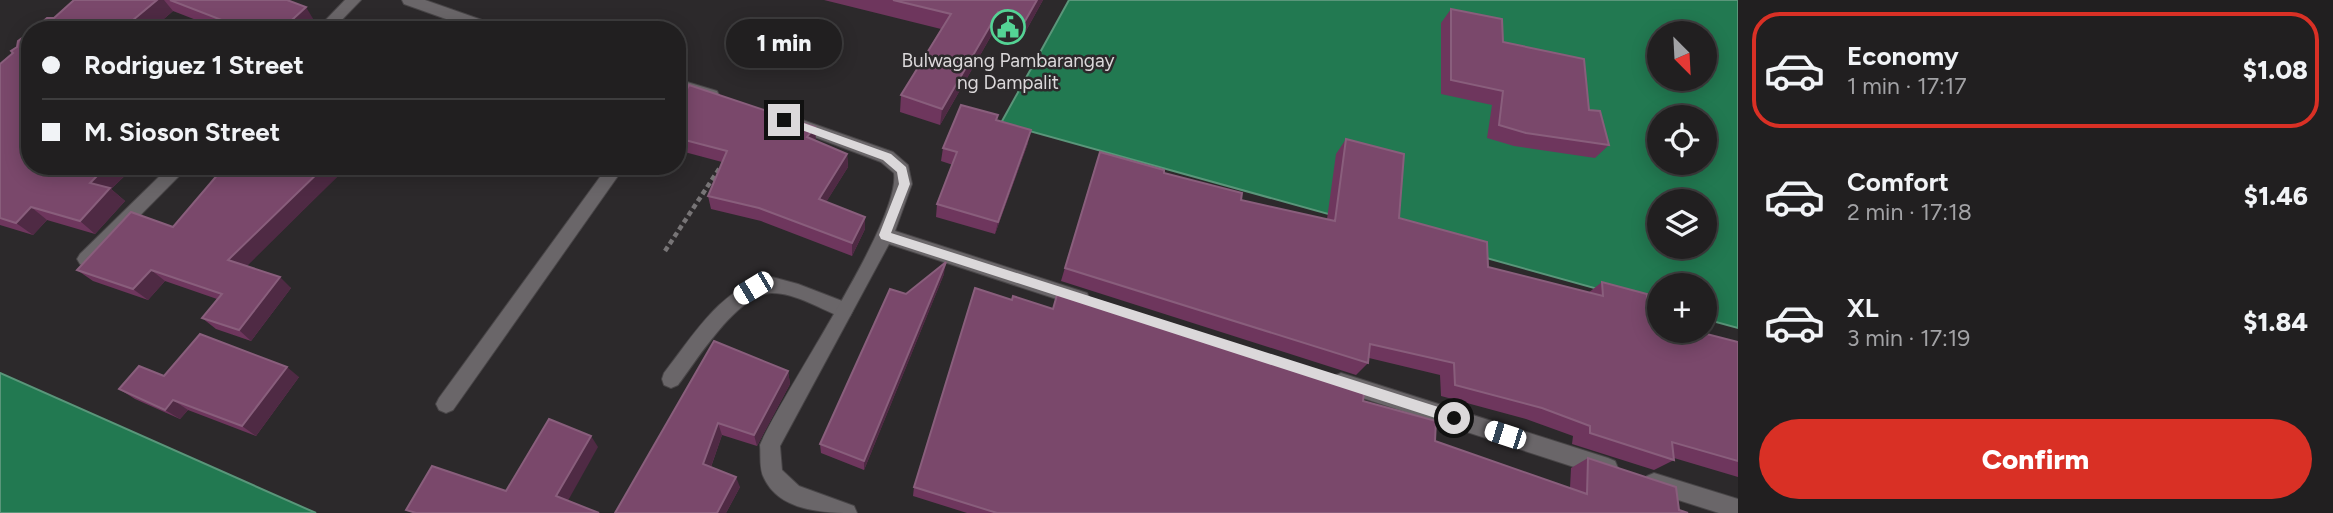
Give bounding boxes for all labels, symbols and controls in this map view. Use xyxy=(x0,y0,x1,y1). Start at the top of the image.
public building icon: Bulwagang Pambarangay ng Dampalit xyxy=(989,8,1027,46)
callout: 1 min xyxy=(726,18,842,68)
north arrow xyxy=(1647,21,1717,91)
map controls xyxy=(1647,21,1717,343)
text: 1 min xyxy=(757,29,811,57)
icon: car xyxy=(1763,39,1826,102)
text: Economy xyxy=(1847,40,1959,72)
text: Rodriguez 1 Street xyxy=(84,49,304,81)
place label: Bulwagang Pambarangay ng Dampalit xyxy=(902,49,1114,94)
text: $1.08 xyxy=(2243,54,2308,86)
text: 1 min · 17:17 xyxy=(1847,72,1967,100)
route end xyxy=(768,104,800,136)
button: locate xyxy=(1647,105,1717,175)
text: M. Sioson Street xyxy=(84,116,280,148)
icon: car xyxy=(1763,165,1826,228)
text: Comfort xyxy=(1847,166,1949,198)
text: $1.46 xyxy=(2244,180,2308,212)
button: layers xyxy=(1647,189,1717,259)
text: 2 min · 17:18 xyxy=(1847,198,1972,226)
car xyxy=(730,268,777,308)
button: + xyxy=(1647,273,1717,343)
icon: car xyxy=(1763,291,1826,354)
text: XL xyxy=(1847,292,1879,324)
text: $1.84 xyxy=(2243,306,2308,338)
text: 3 min · 17:19 xyxy=(1847,324,1970,352)
route start xyxy=(1438,402,1470,434)
car xyxy=(1482,419,1529,451)
button: Confirm xyxy=(1759,419,2312,499)

